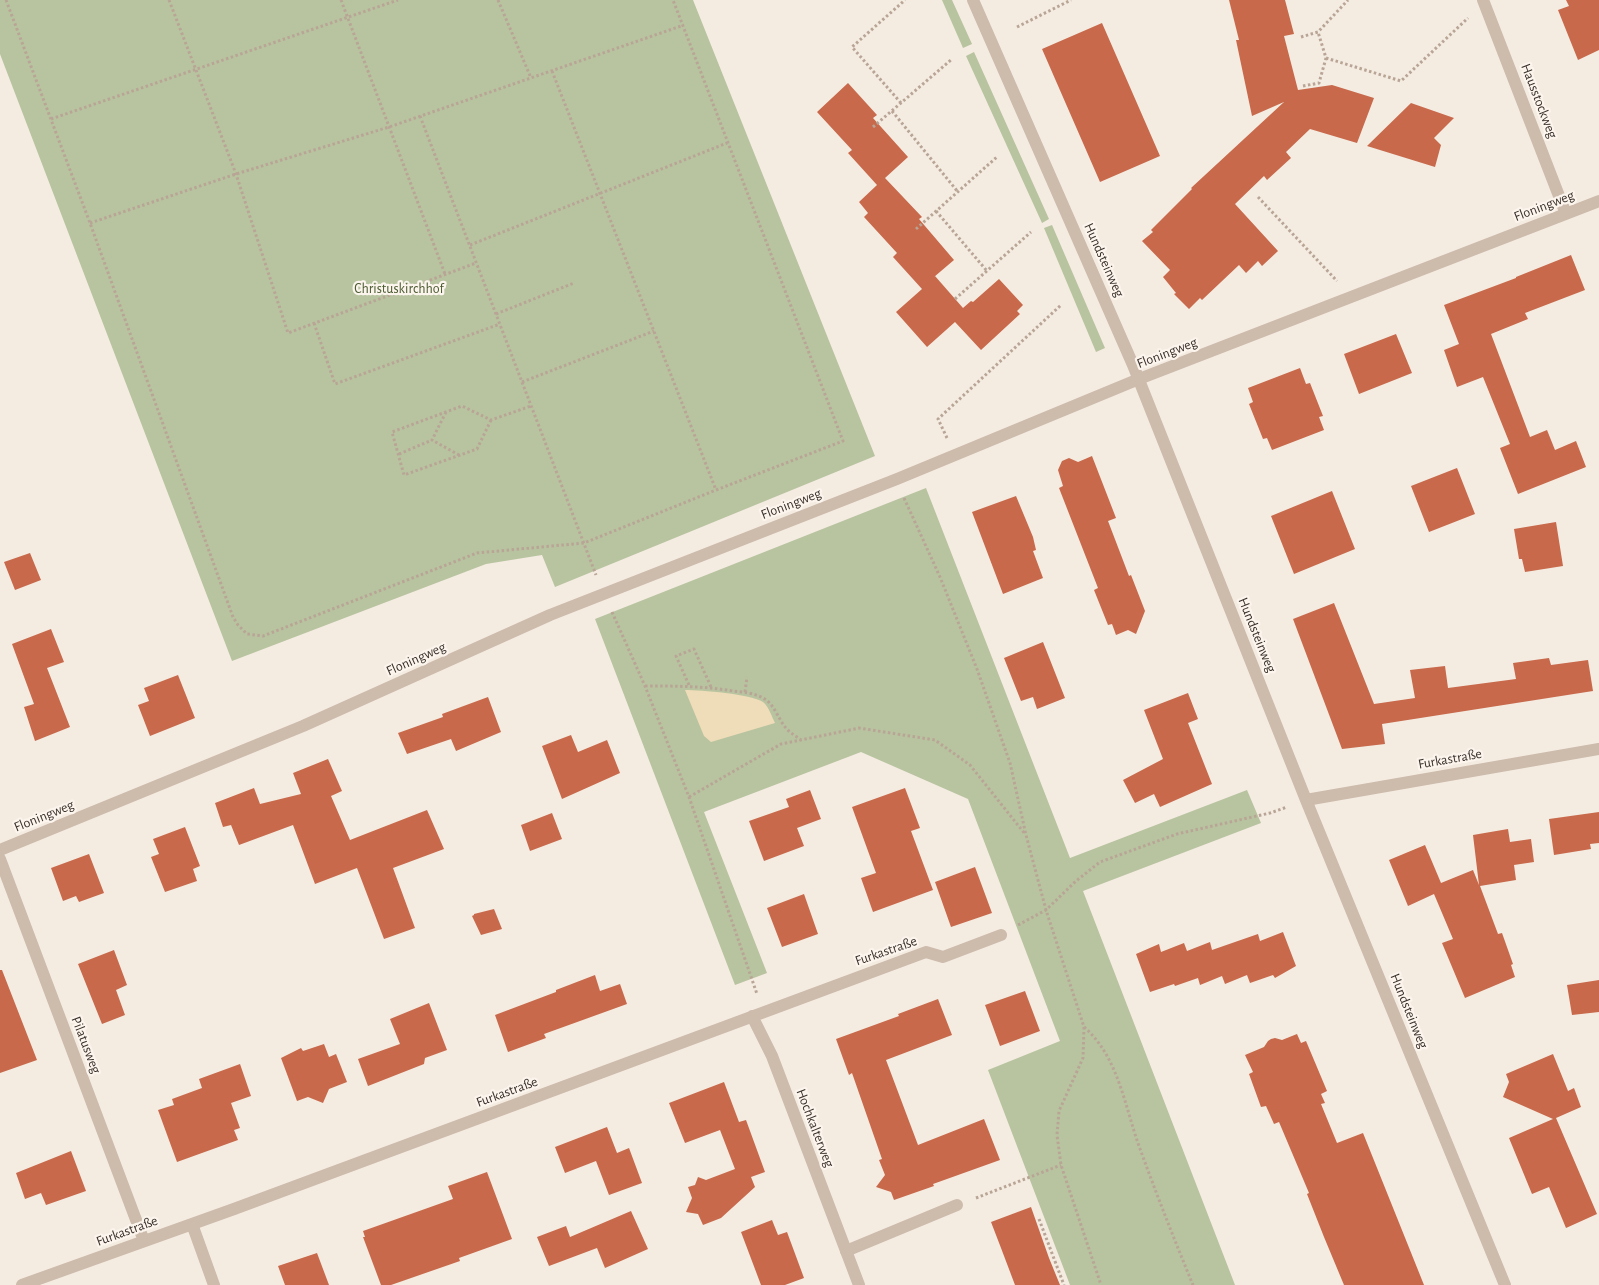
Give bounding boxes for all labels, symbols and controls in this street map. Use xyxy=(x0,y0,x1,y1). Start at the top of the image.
street label: Hausstockweg xyxy=(1517,61,1561,141)
street label: Floningweg xyxy=(1511,187,1577,225)
street label: Hundsteinweg xyxy=(1080,220,1128,300)
park label: Christuskirchhof xyxy=(354,281,444,297)
street label: Floningweg xyxy=(1134,334,1200,372)
street label: Floningweg xyxy=(758,485,824,523)
street label: Hundsteinweg xyxy=(1234,595,1280,675)
street label: Floningweg xyxy=(384,638,448,680)
street label: Furkastraße xyxy=(1417,745,1483,773)
street label: Floningweg xyxy=(12,796,76,836)
street label: Furkastraße xyxy=(853,933,919,969)
street label: Hundsteinweg xyxy=(1386,971,1432,1051)
street label: Pilatusweg xyxy=(67,1014,105,1076)
street label: Furkastraße xyxy=(474,1073,540,1111)
street label: Hochkalterweg xyxy=(792,1086,838,1170)
street label: Furkastraße xyxy=(94,1212,160,1250)

